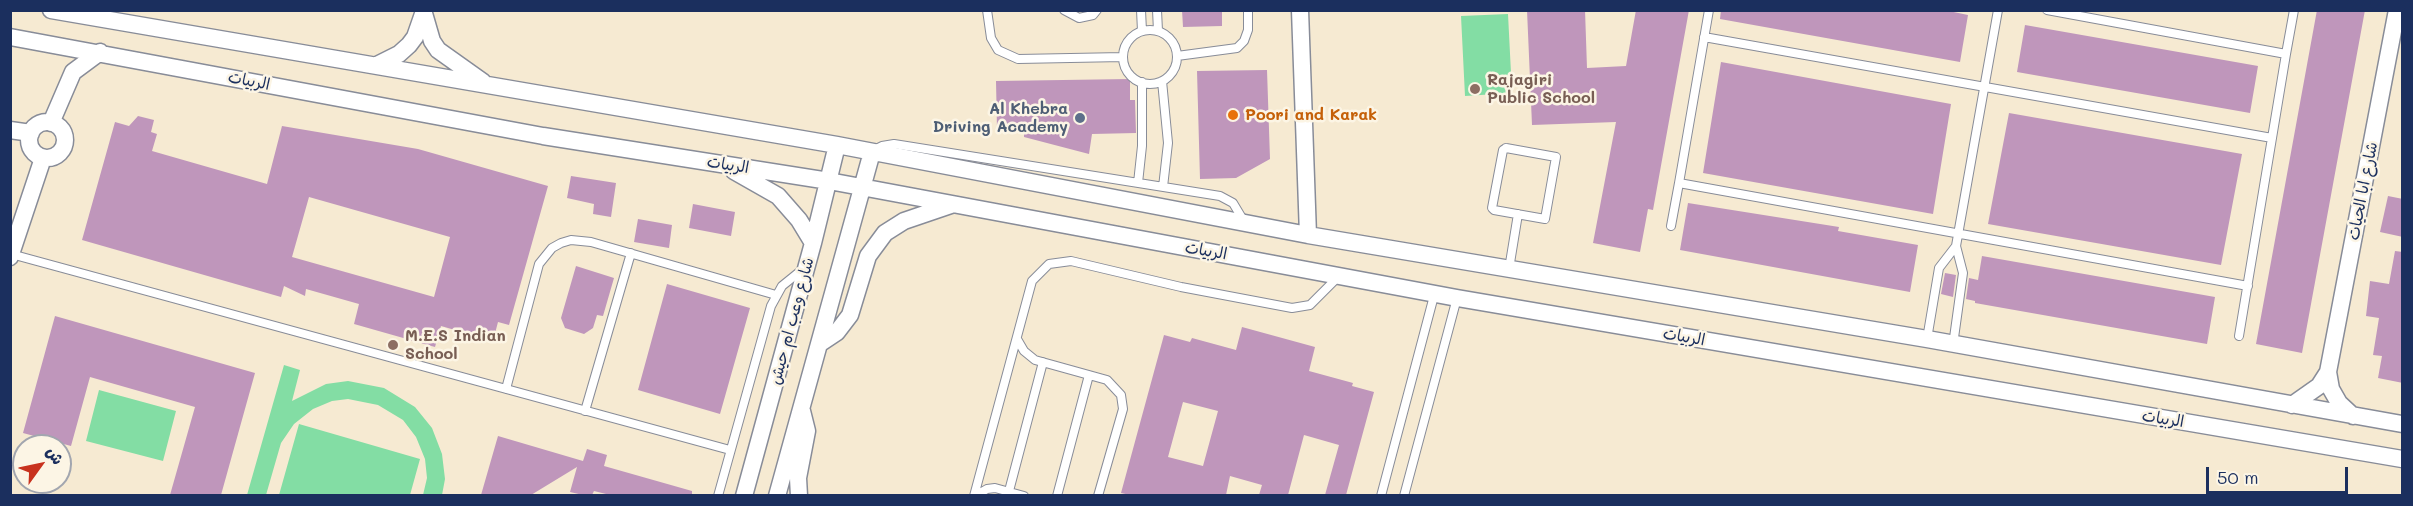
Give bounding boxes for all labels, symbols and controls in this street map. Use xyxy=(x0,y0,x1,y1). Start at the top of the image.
street label: الربيات xyxy=(226,68,272,94)
place label: Rajagiri Public School xyxy=(1487,70,1595,108)
marker: Rajagiri Public School xyxy=(1468,82,1482,96)
place label: Al Khebra Driving Academy xyxy=(933,99,1068,137)
place label: Poori and Karak xyxy=(1245,105,1377,125)
marker: Poori and Karak xyxy=(1226,108,1240,122)
marker: Al Khebra Driving Academy xyxy=(1073,111,1087,125)
street label: شارع ابا الحيات xyxy=(2344,140,2382,242)
street label: الربيات xyxy=(706,152,750,178)
street label: الربيات xyxy=(1183,238,1229,264)
street label: شارع وعب ام حيش xyxy=(766,255,818,387)
street label: الربيات xyxy=(1661,324,1707,350)
place label: M.E.S Indian School xyxy=(405,326,506,364)
marker: M.E.S Indian School xyxy=(386,338,400,352)
street label: الربيات xyxy=(2141,406,2185,432)
north arrow xyxy=(12,434,72,494)
text: ش xyxy=(42,442,69,468)
scale bar xyxy=(2209,455,2352,493)
text: 50 m xyxy=(2217,465,2259,489)

